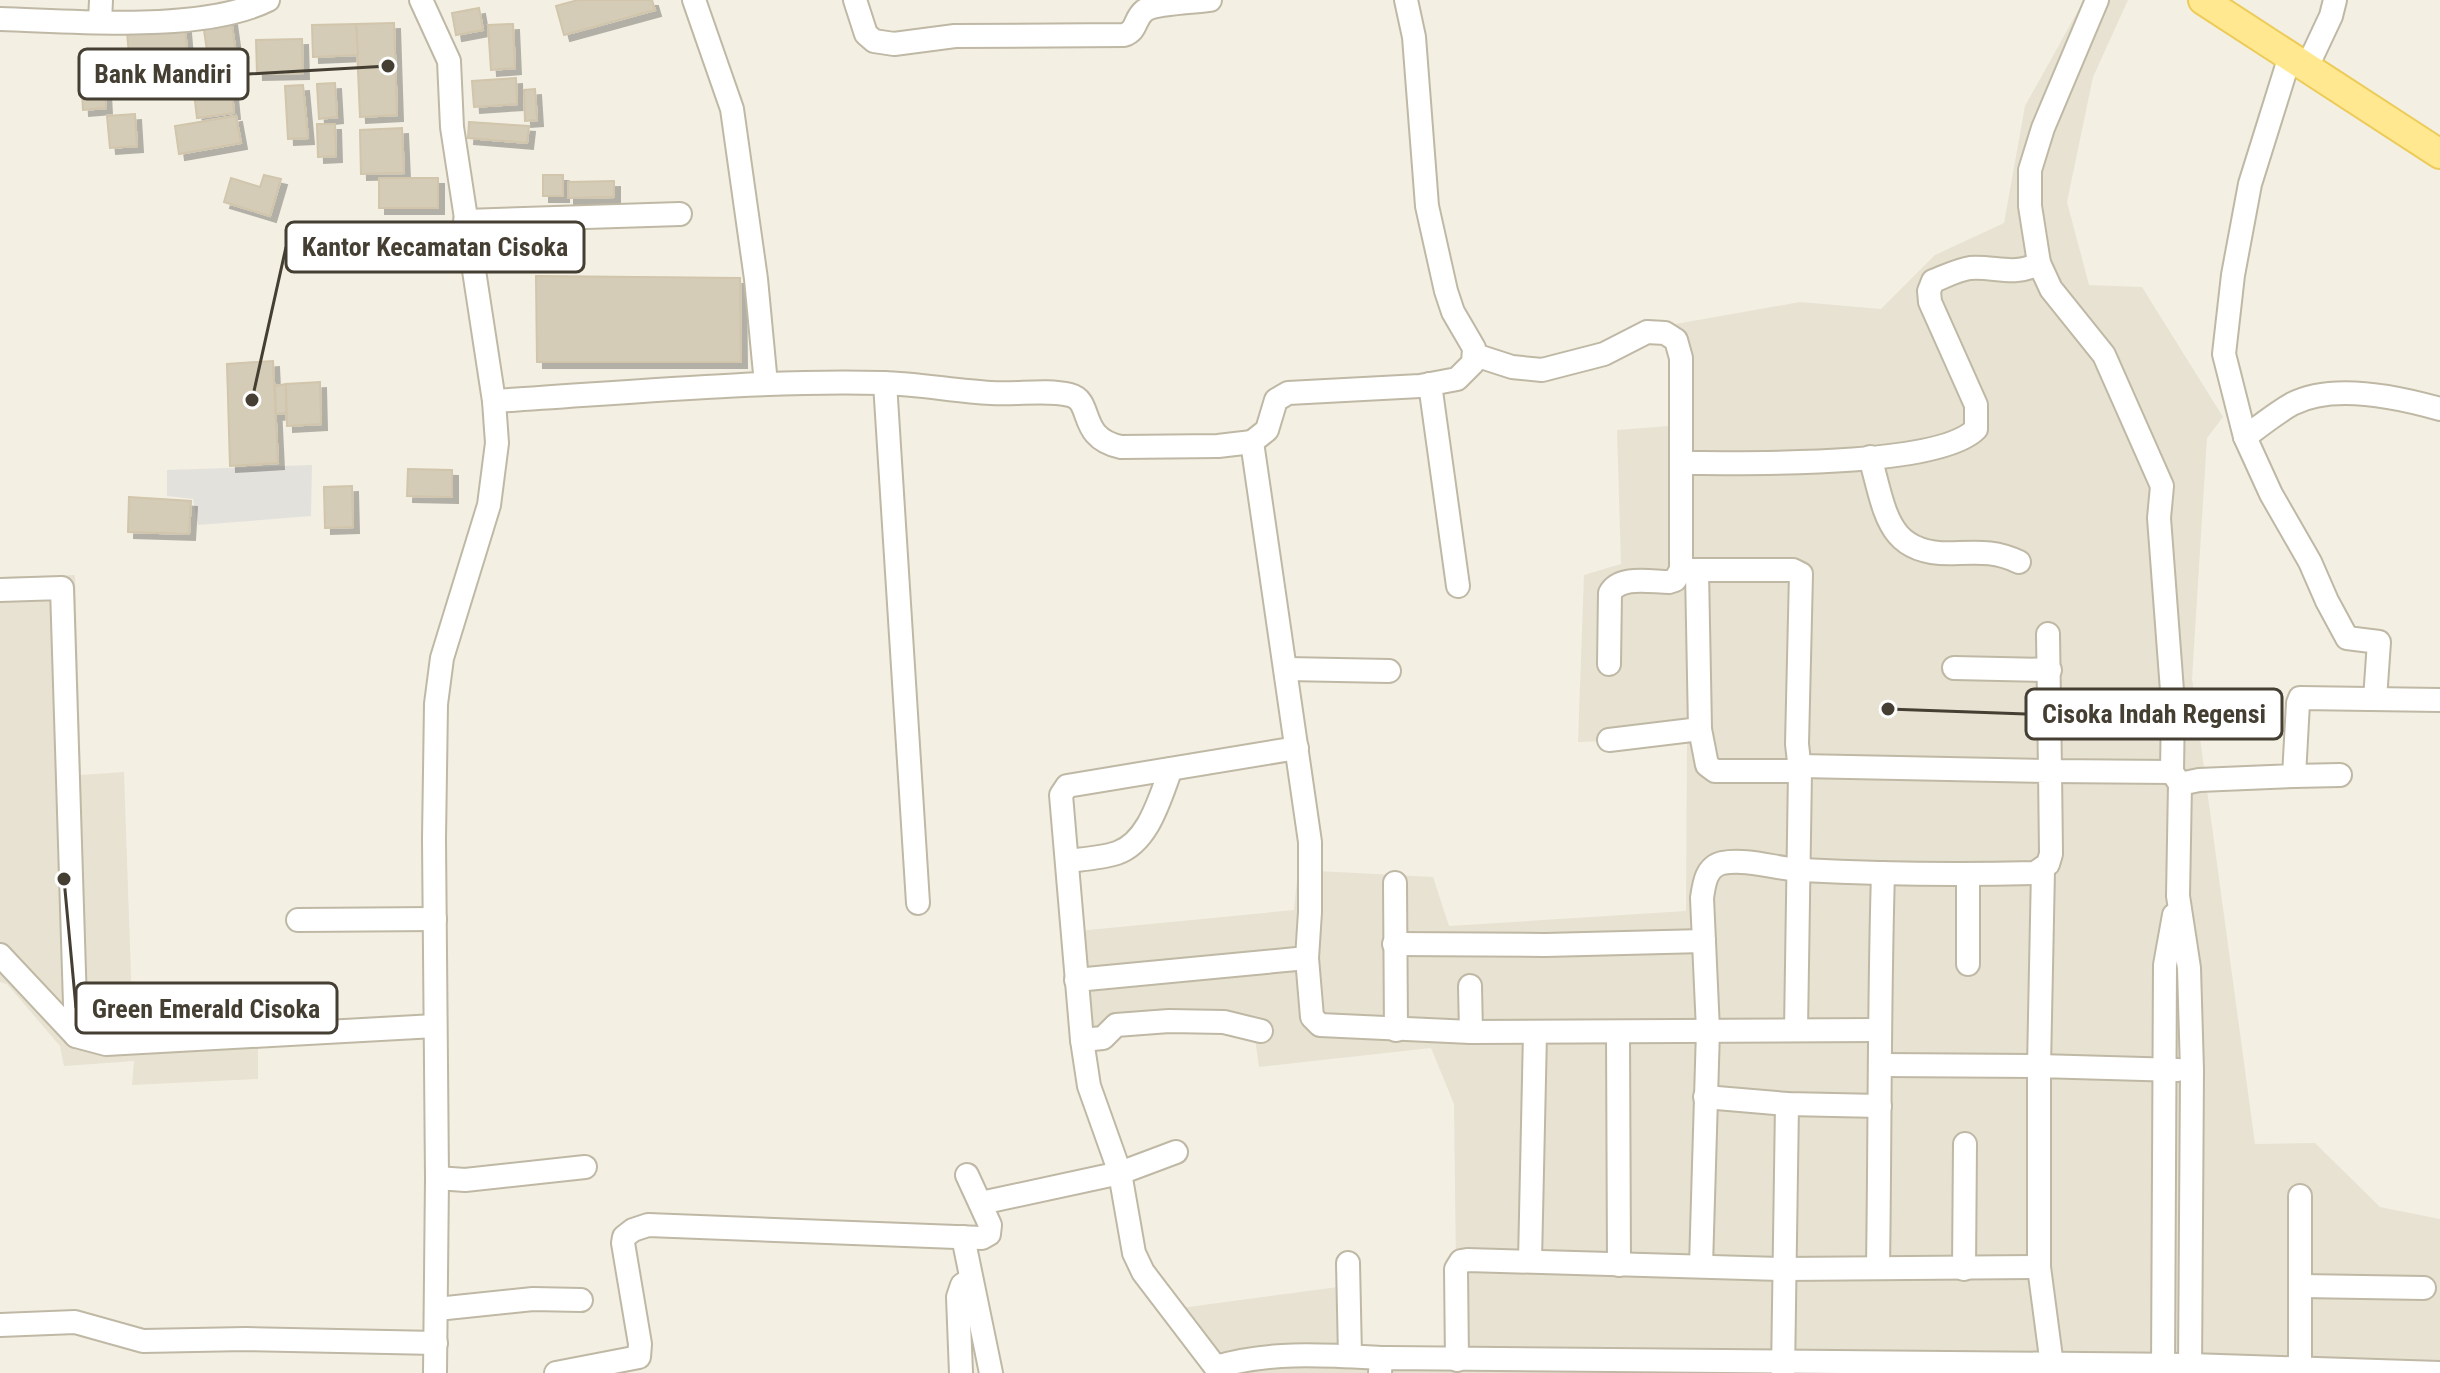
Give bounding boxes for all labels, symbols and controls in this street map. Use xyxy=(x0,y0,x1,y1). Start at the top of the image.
callout: Bank Mandiri xyxy=(79,49,248,99)
text: Bank Mandiri xyxy=(94,59,232,89)
callout: Kantor Kecamatan Cisoka xyxy=(286,222,584,272)
text: Kantor Kecamatan Cisoka xyxy=(302,232,568,262)
callout: Cisoka Indah Regensi xyxy=(2026,689,2282,739)
text: Cisoka Indah Regensi xyxy=(2042,699,2266,729)
callout: Green Emerald Cisoka xyxy=(76,983,337,1033)
text: Green Emerald Cisoka xyxy=(92,994,320,1024)

